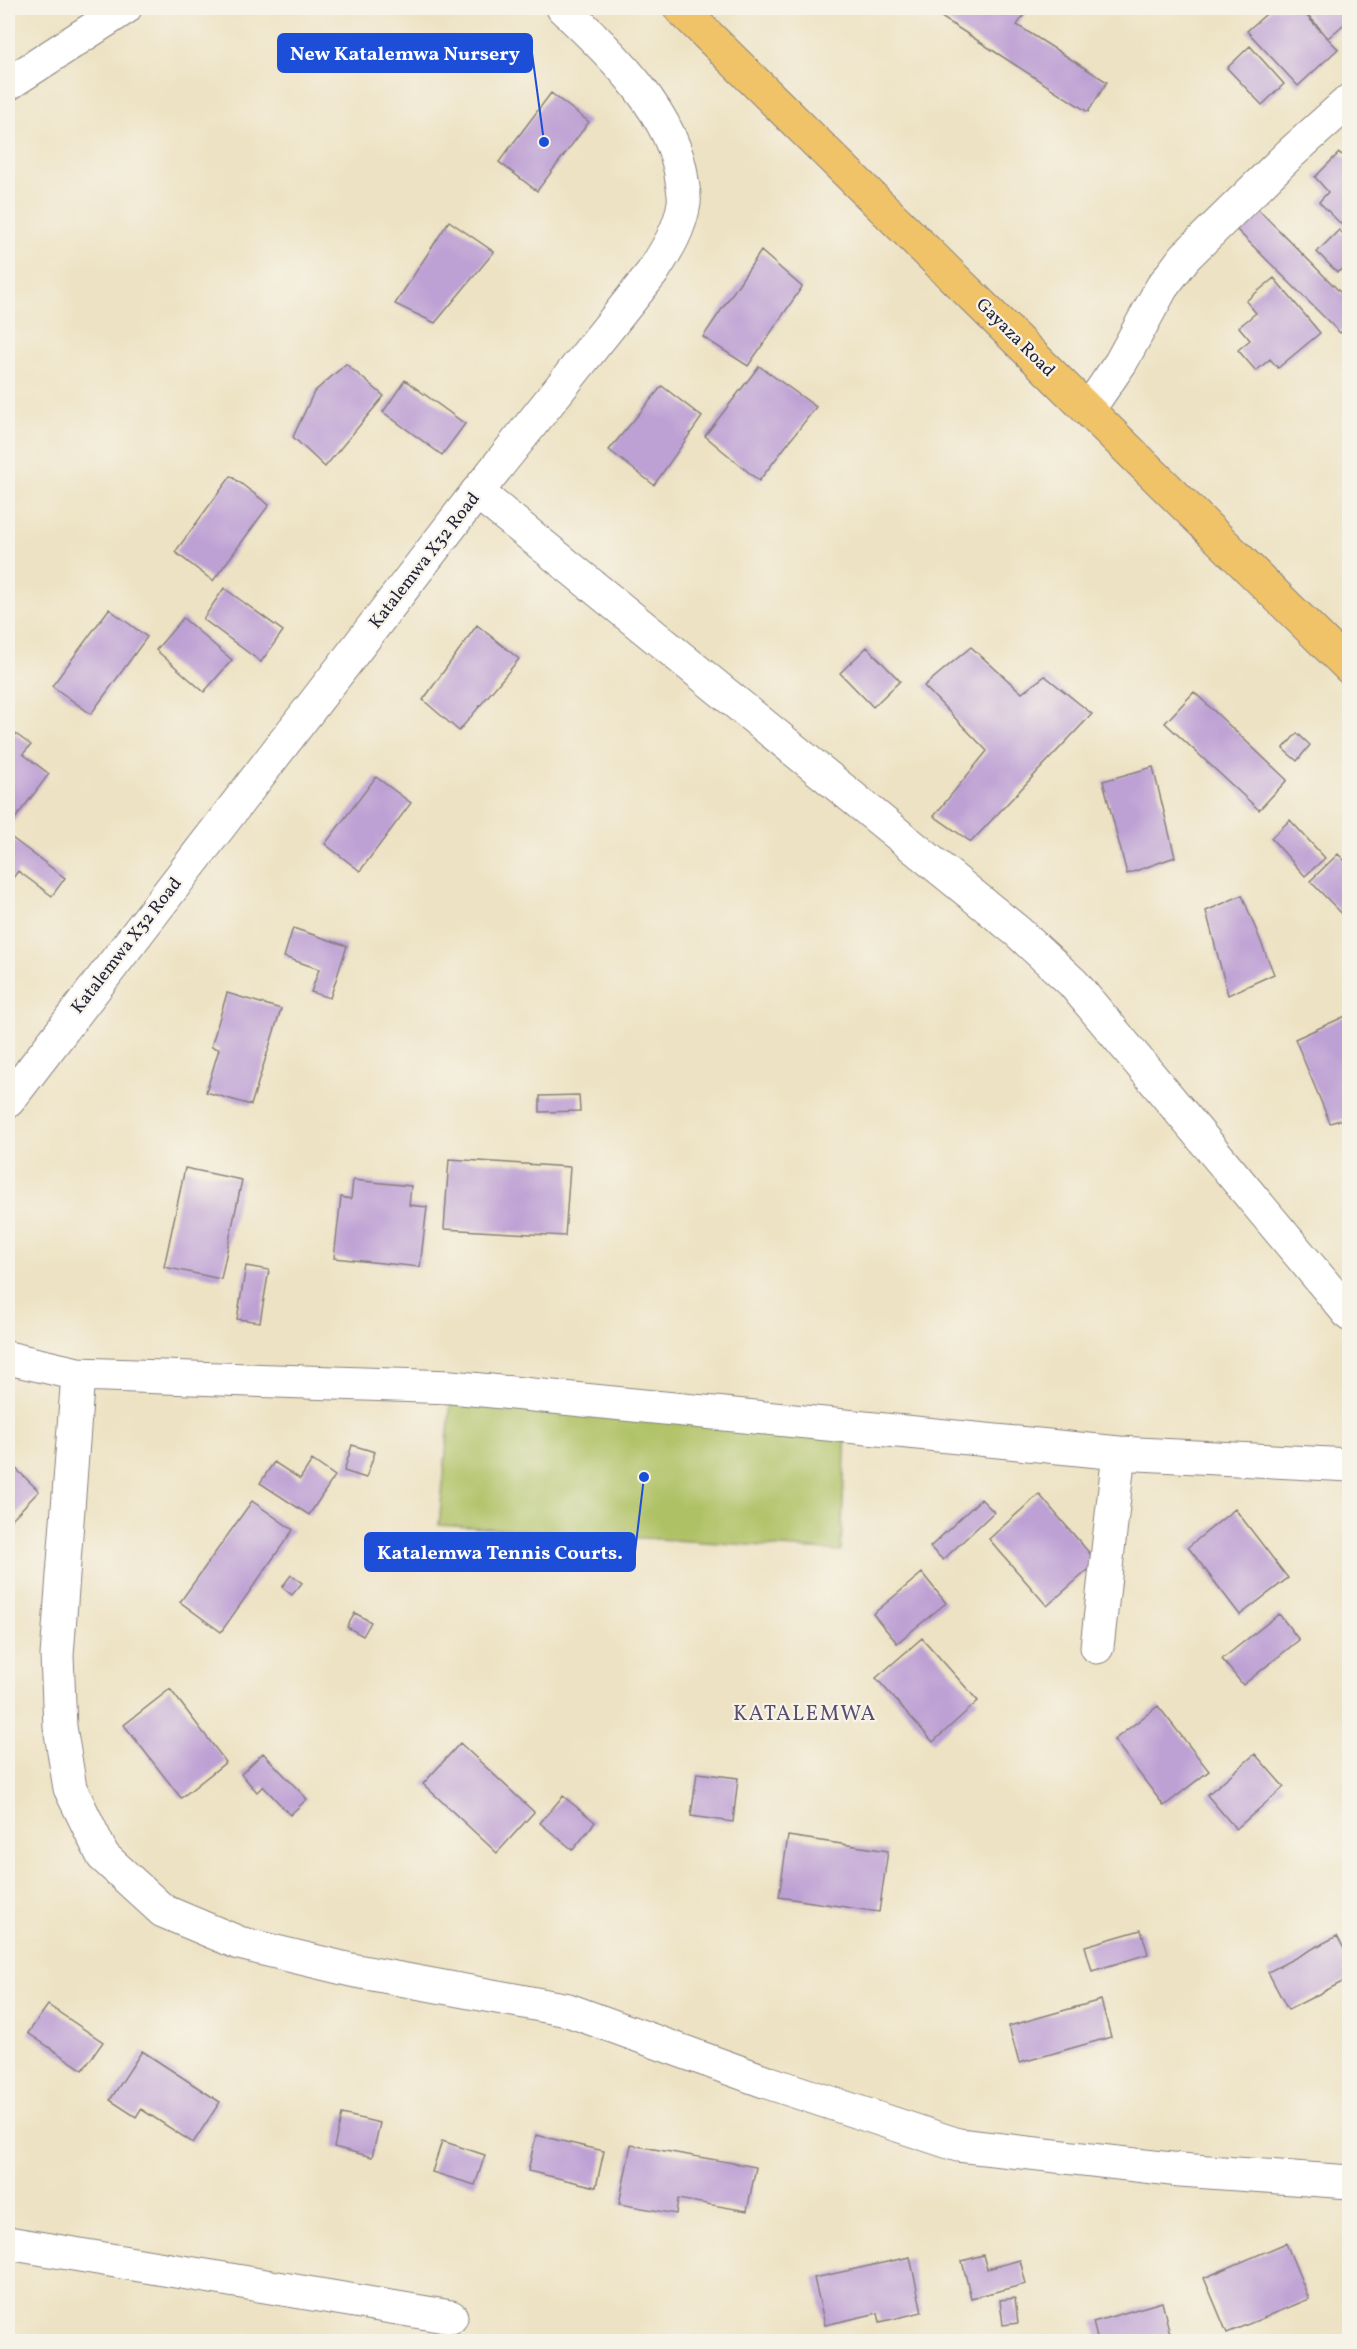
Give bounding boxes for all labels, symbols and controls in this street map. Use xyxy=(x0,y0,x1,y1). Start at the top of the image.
callout: New Katalemwa Nursery xyxy=(278,34,532,72)
text: New Katalemwa Nursery xyxy=(290,41,520,69)
street label: Gayaza Road xyxy=(970,293,1060,383)
street label: Katalemwa X32 Road xyxy=(364,488,486,634)
street label: Katalemwa X32 Road xyxy=(66,873,188,1019)
callout: Katalemwa Tennis Courts. xyxy=(365,1533,635,1571)
text: Katalemwa Tennis Courts. xyxy=(377,1540,623,1568)
district label: KATALEMWA xyxy=(733,1700,877,1729)

